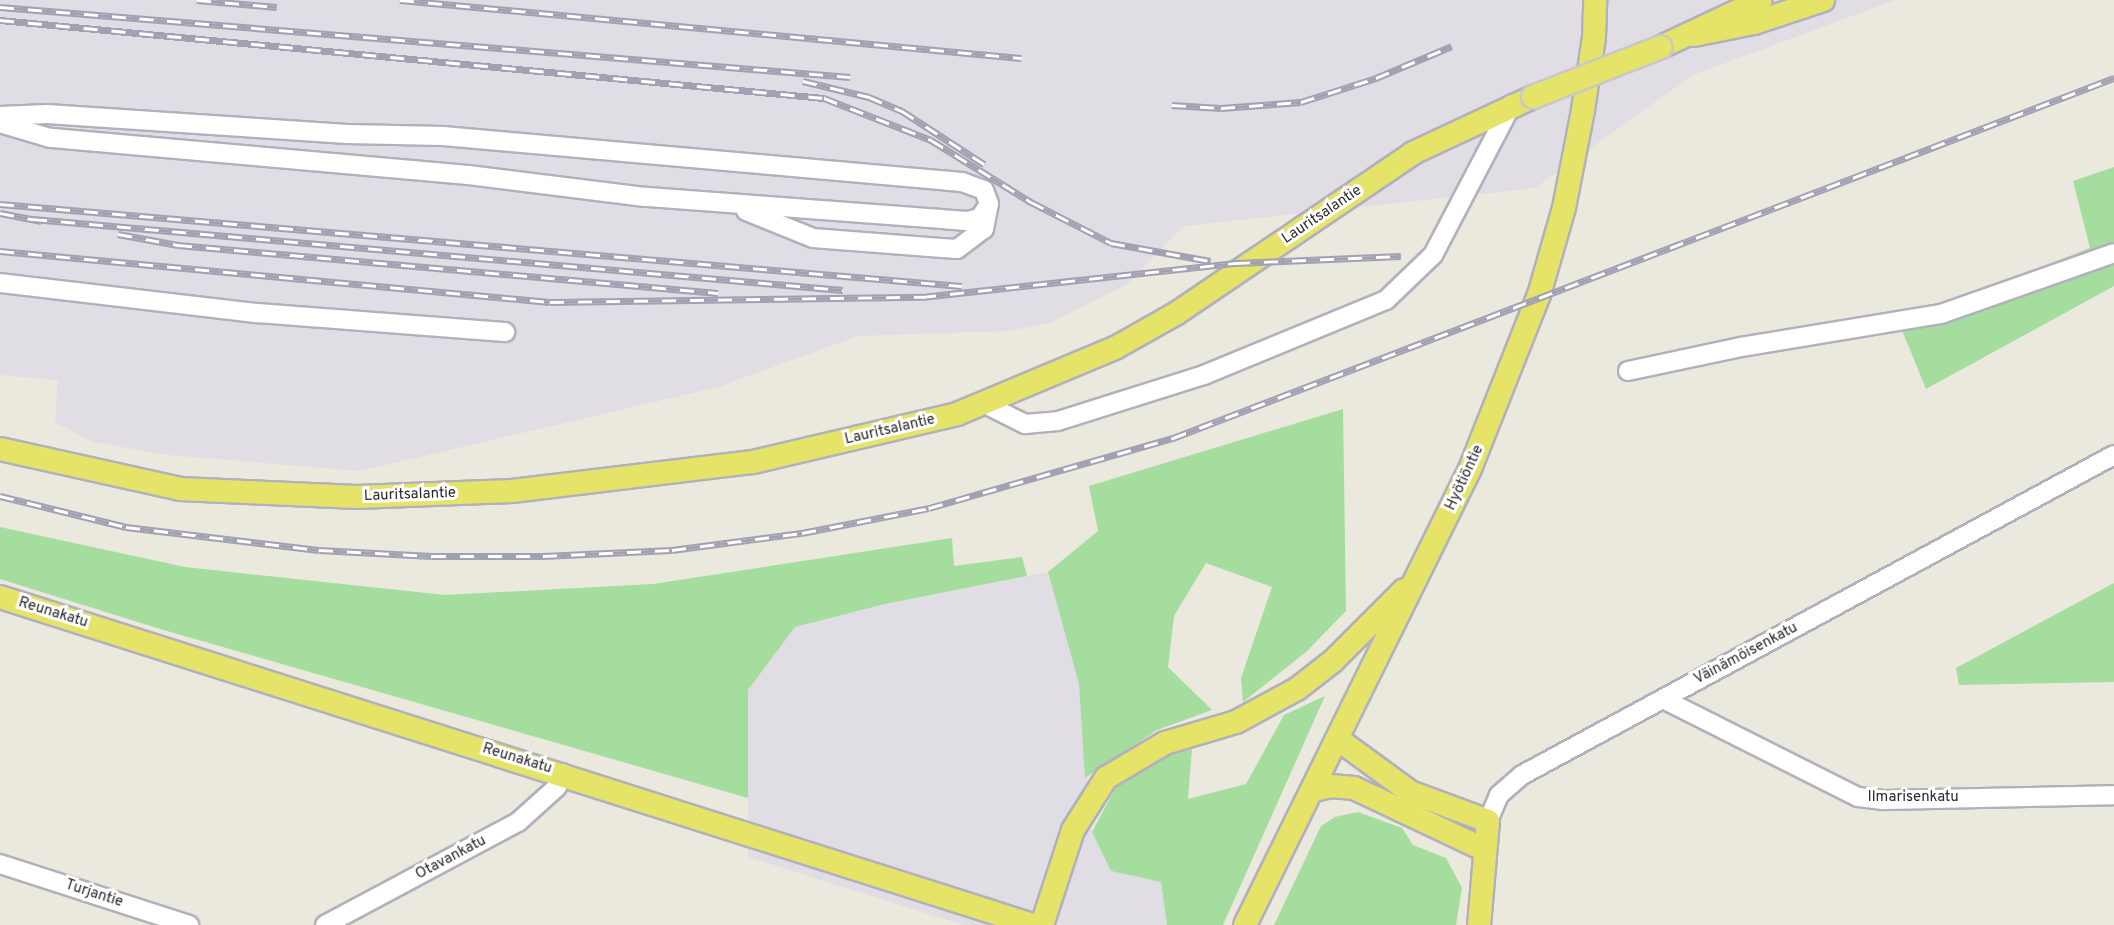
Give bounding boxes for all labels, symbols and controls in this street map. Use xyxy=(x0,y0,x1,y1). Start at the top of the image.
street label: Lauritsalantie xyxy=(1279,182,1365,248)
street label: Lauritsalantie xyxy=(843,411,937,449)
street label: Hyötiöntie xyxy=(1442,442,1488,514)
street label: Lauritsalantie xyxy=(364,484,456,506)
street label: Reunakatu xyxy=(16,594,90,632)
street label: Väinämöisenkatu xyxy=(1691,619,1801,689)
street label: Reunakatu xyxy=(480,740,554,778)
street label: Ilmarisenkatu xyxy=(1867,789,1959,807)
street label: Otavankatu xyxy=(413,832,489,884)
street label: Turjantie xyxy=(63,876,125,912)

